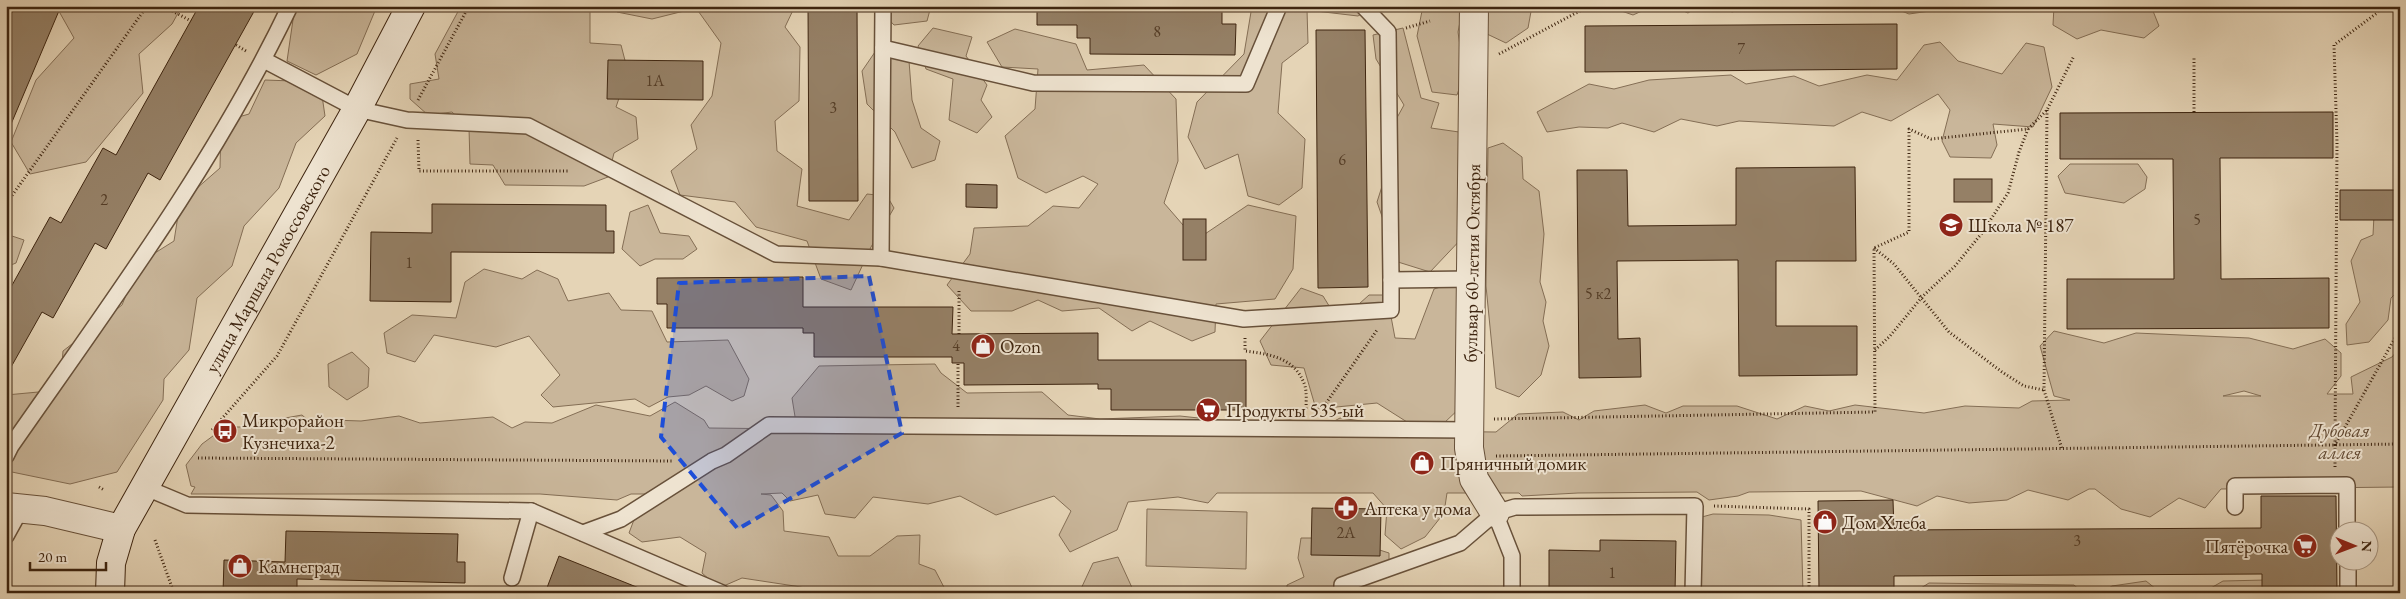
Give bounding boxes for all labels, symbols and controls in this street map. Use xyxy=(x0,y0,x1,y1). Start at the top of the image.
house number: 8 xyxy=(1153,21,1161,42)
house number: 7 xyxy=(1737,38,1745,59)
house number: 1А xyxy=(646,70,665,91)
house number: 3 xyxy=(829,97,837,118)
house number: 6 xyxy=(1338,149,1346,170)
street label: улица Маршала Рокоссовского xyxy=(199,160,336,377)
street label: бульвар 60-летия Октября xyxy=(1458,163,1486,363)
house number: 2 xyxy=(100,189,108,210)
house number: 5 xyxy=(2193,209,2201,230)
school or university icon: Школа № 187 xyxy=(1938,212,1964,238)
place label: Школа № 187 xyxy=(1968,213,2074,238)
house number: 1 xyxy=(405,252,413,273)
house number: 5 к2 xyxy=(1585,283,1611,304)
shop icon: Ozon xyxy=(970,333,996,359)
place label: Ozon xyxy=(1000,334,1041,359)
house number: 4 xyxy=(952,335,960,356)
supermarket icon: Продукты 535-ый xyxy=(1195,397,1221,423)
place label: Продукты 535-ый xyxy=(1226,398,1364,423)
place label: Микрорайон Кузнечиха-2 xyxy=(242,408,344,455)
bus stop icon: Микрорайон Кузнечиха-2 xyxy=(212,418,238,444)
park label: Дубовая аллея xyxy=(2308,418,2370,465)
shop icon: Пряничный домик xyxy=(1409,450,1435,476)
place label: Пряничный домик xyxy=(1440,451,1586,476)
pharmacy icon: Аптека у дома xyxy=(1333,495,1359,521)
place label: Аптека у дома xyxy=(1363,496,1472,521)
shop icon: Дом Хлеба xyxy=(1812,509,1838,535)
place label: Дом Хлеба xyxy=(1842,510,1927,535)
house number: 2А xyxy=(1337,522,1356,543)
north arrow xyxy=(2328,522,2378,572)
house number: 3 xyxy=(2073,530,2081,551)
supermarket icon: Пятёрочка xyxy=(2292,533,2318,559)
place label: Пятёрочка xyxy=(2204,534,2288,559)
scale bar xyxy=(30,539,106,571)
text: N xyxy=(2358,540,2376,553)
text: 20 m xyxy=(38,547,67,566)
shop icon: Камнеград xyxy=(227,553,253,579)
place label: Камнеград xyxy=(258,554,340,579)
house number: 1 xyxy=(1608,562,1616,583)

